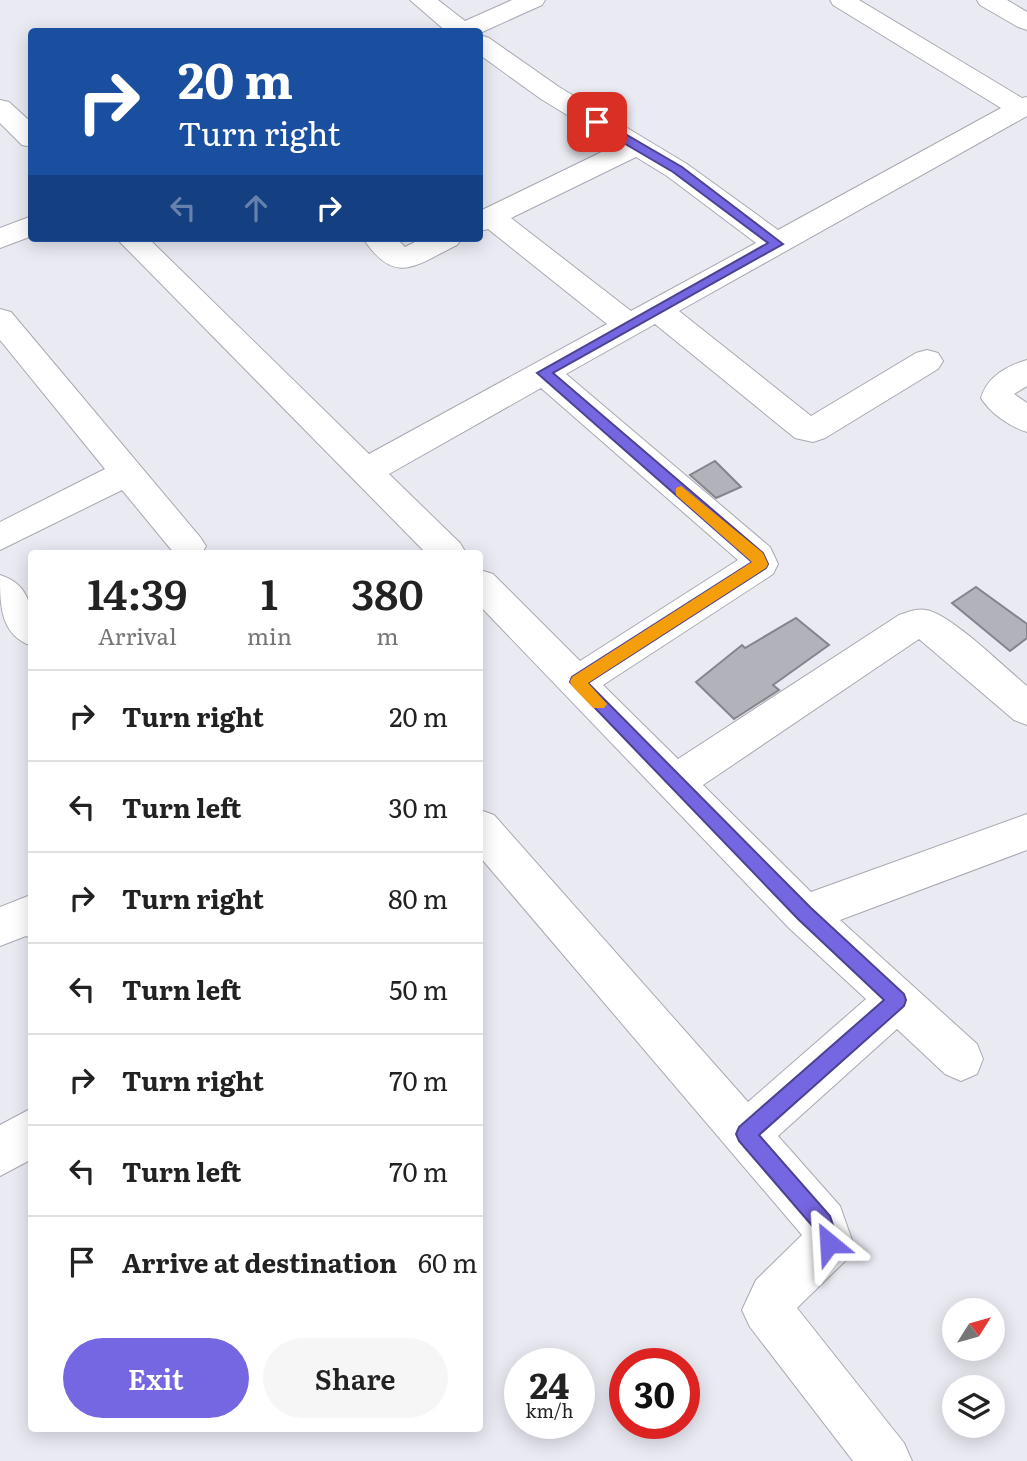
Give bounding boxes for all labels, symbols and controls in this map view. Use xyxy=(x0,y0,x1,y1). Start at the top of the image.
text: 20 m xyxy=(178,41,293,114)
icon: right xyxy=(63,56,154,147)
pin xyxy=(567,92,627,152)
icon: arrive xyxy=(578,103,616,141)
text: Turn right xyxy=(178,108,340,156)
icon: left xyxy=(164,189,202,227)
icon: ahead xyxy=(237,189,275,227)
icon: right xyxy=(310,189,348,227)
text: 14:39 xyxy=(87,561,187,623)
text: 1 xyxy=(261,561,278,623)
text: 380 xyxy=(351,561,424,623)
text: Arrival xyxy=(98,618,177,652)
text: min xyxy=(247,618,292,652)
text: m xyxy=(376,618,399,652)
text: Turn right xyxy=(122,696,264,735)
text: 20 m xyxy=(389,696,448,735)
icon: right xyxy=(63,697,101,735)
text: Turn left xyxy=(122,787,241,826)
text: 30 m xyxy=(388,787,448,826)
icon: left xyxy=(63,788,101,826)
text: Turn right xyxy=(122,878,264,917)
text: 80 m xyxy=(388,878,448,917)
icon: right xyxy=(63,879,101,917)
text: Turn left xyxy=(122,969,241,1008)
text: 50 m xyxy=(389,969,448,1008)
icon: left xyxy=(63,970,101,1008)
text: Turn right xyxy=(122,1060,264,1099)
text: 70 m xyxy=(389,1060,448,1099)
icon: right xyxy=(63,1061,101,1099)
text: Turn left xyxy=(122,1151,241,1190)
text: 70 m xyxy=(389,1151,448,1190)
icon: left xyxy=(63,1152,101,1190)
position arrow xyxy=(792,1206,866,1280)
text: Arrive at destination xyxy=(122,1242,397,1281)
text: 60 m xyxy=(418,1242,477,1281)
icon: arrive xyxy=(63,1243,101,1281)
north arrow xyxy=(942,1298,1004,1362)
map controls xyxy=(942,1298,1005,1438)
button: Exit xyxy=(63,1338,249,1418)
button: Share xyxy=(263,1338,448,1418)
speed limit sign: 30 xyxy=(609,1348,700,1439)
text: 24 xyxy=(530,1358,569,1410)
button: layers xyxy=(942,1375,1005,1438)
text: km/h xyxy=(526,1397,573,1424)

